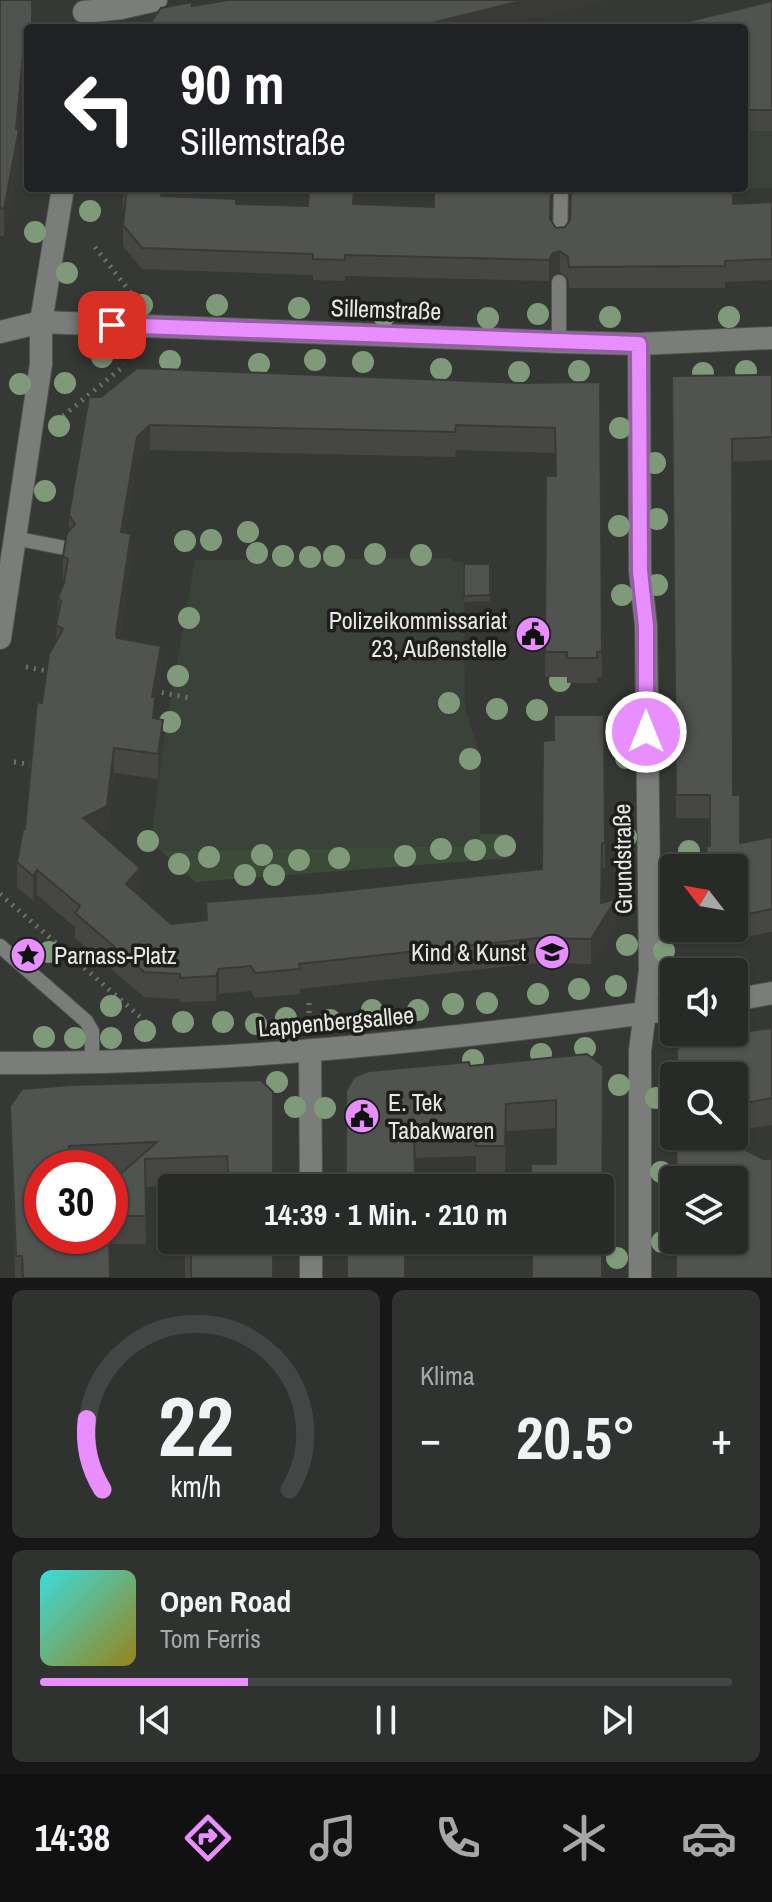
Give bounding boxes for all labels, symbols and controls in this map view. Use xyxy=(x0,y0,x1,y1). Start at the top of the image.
text: 90 m xyxy=(180,46,285,121)
icon: left xyxy=(48,56,152,160)
text: Sillemstraße xyxy=(180,118,346,166)
pin xyxy=(78,291,146,359)
street label: Sillemstraße xyxy=(330,291,442,327)
icon: arrive xyxy=(90,303,134,347)
place label: Polizeikommissariat 23, Außenstelle xyxy=(329,604,508,664)
public building icon: Polizeikommissariat 23, Außenstelle xyxy=(514,615,552,653)
position arrow xyxy=(604,690,688,774)
street label: Grundstraße xyxy=(605,803,639,915)
north arrow xyxy=(660,854,748,942)
map controls xyxy=(660,854,748,1254)
school or university icon: Kind & Kunst xyxy=(533,933,571,971)
place icon: Parnass-Platz xyxy=(9,936,47,974)
place label: Kind & Kunst xyxy=(411,936,527,968)
place label: Parnass-Platz xyxy=(54,939,177,971)
button: sound xyxy=(660,958,748,1046)
street label: Lappenbergsallee xyxy=(257,998,415,1044)
button: search xyxy=(660,1062,748,1150)
place label: E. Tek Tabakwaren xyxy=(388,1086,495,1146)
public building icon: E. Tek Tabakwaren xyxy=(343,1097,381,1135)
speed limit sign: 30 xyxy=(24,1150,128,1254)
button: layers xyxy=(660,1166,748,1254)
text: 14:39 · 1 Min. · 210 m xyxy=(264,1194,508,1234)
text: Klima xyxy=(420,1358,475,1393)
text: 22 xyxy=(158,1370,234,1482)
text: 20.5° xyxy=(516,1397,636,1478)
text: − xyxy=(420,1408,441,1468)
text: + xyxy=(711,1408,732,1468)
text: km/h xyxy=(171,1467,221,1506)
text: Open Road xyxy=(160,1581,291,1621)
text: Tom Ferris xyxy=(160,1621,261,1656)
icon: previous xyxy=(133,1698,177,1742)
icon: pause xyxy=(364,1698,408,1742)
icon: next xyxy=(595,1698,639,1742)
icon: directions xyxy=(180,1810,236,1866)
icon: music xyxy=(305,1810,361,1866)
icon: phone xyxy=(430,1810,486,1866)
icon: climate xyxy=(556,1810,612,1866)
icon: car xyxy=(681,1810,737,1866)
text: 14:38 xyxy=(35,1814,110,1862)

